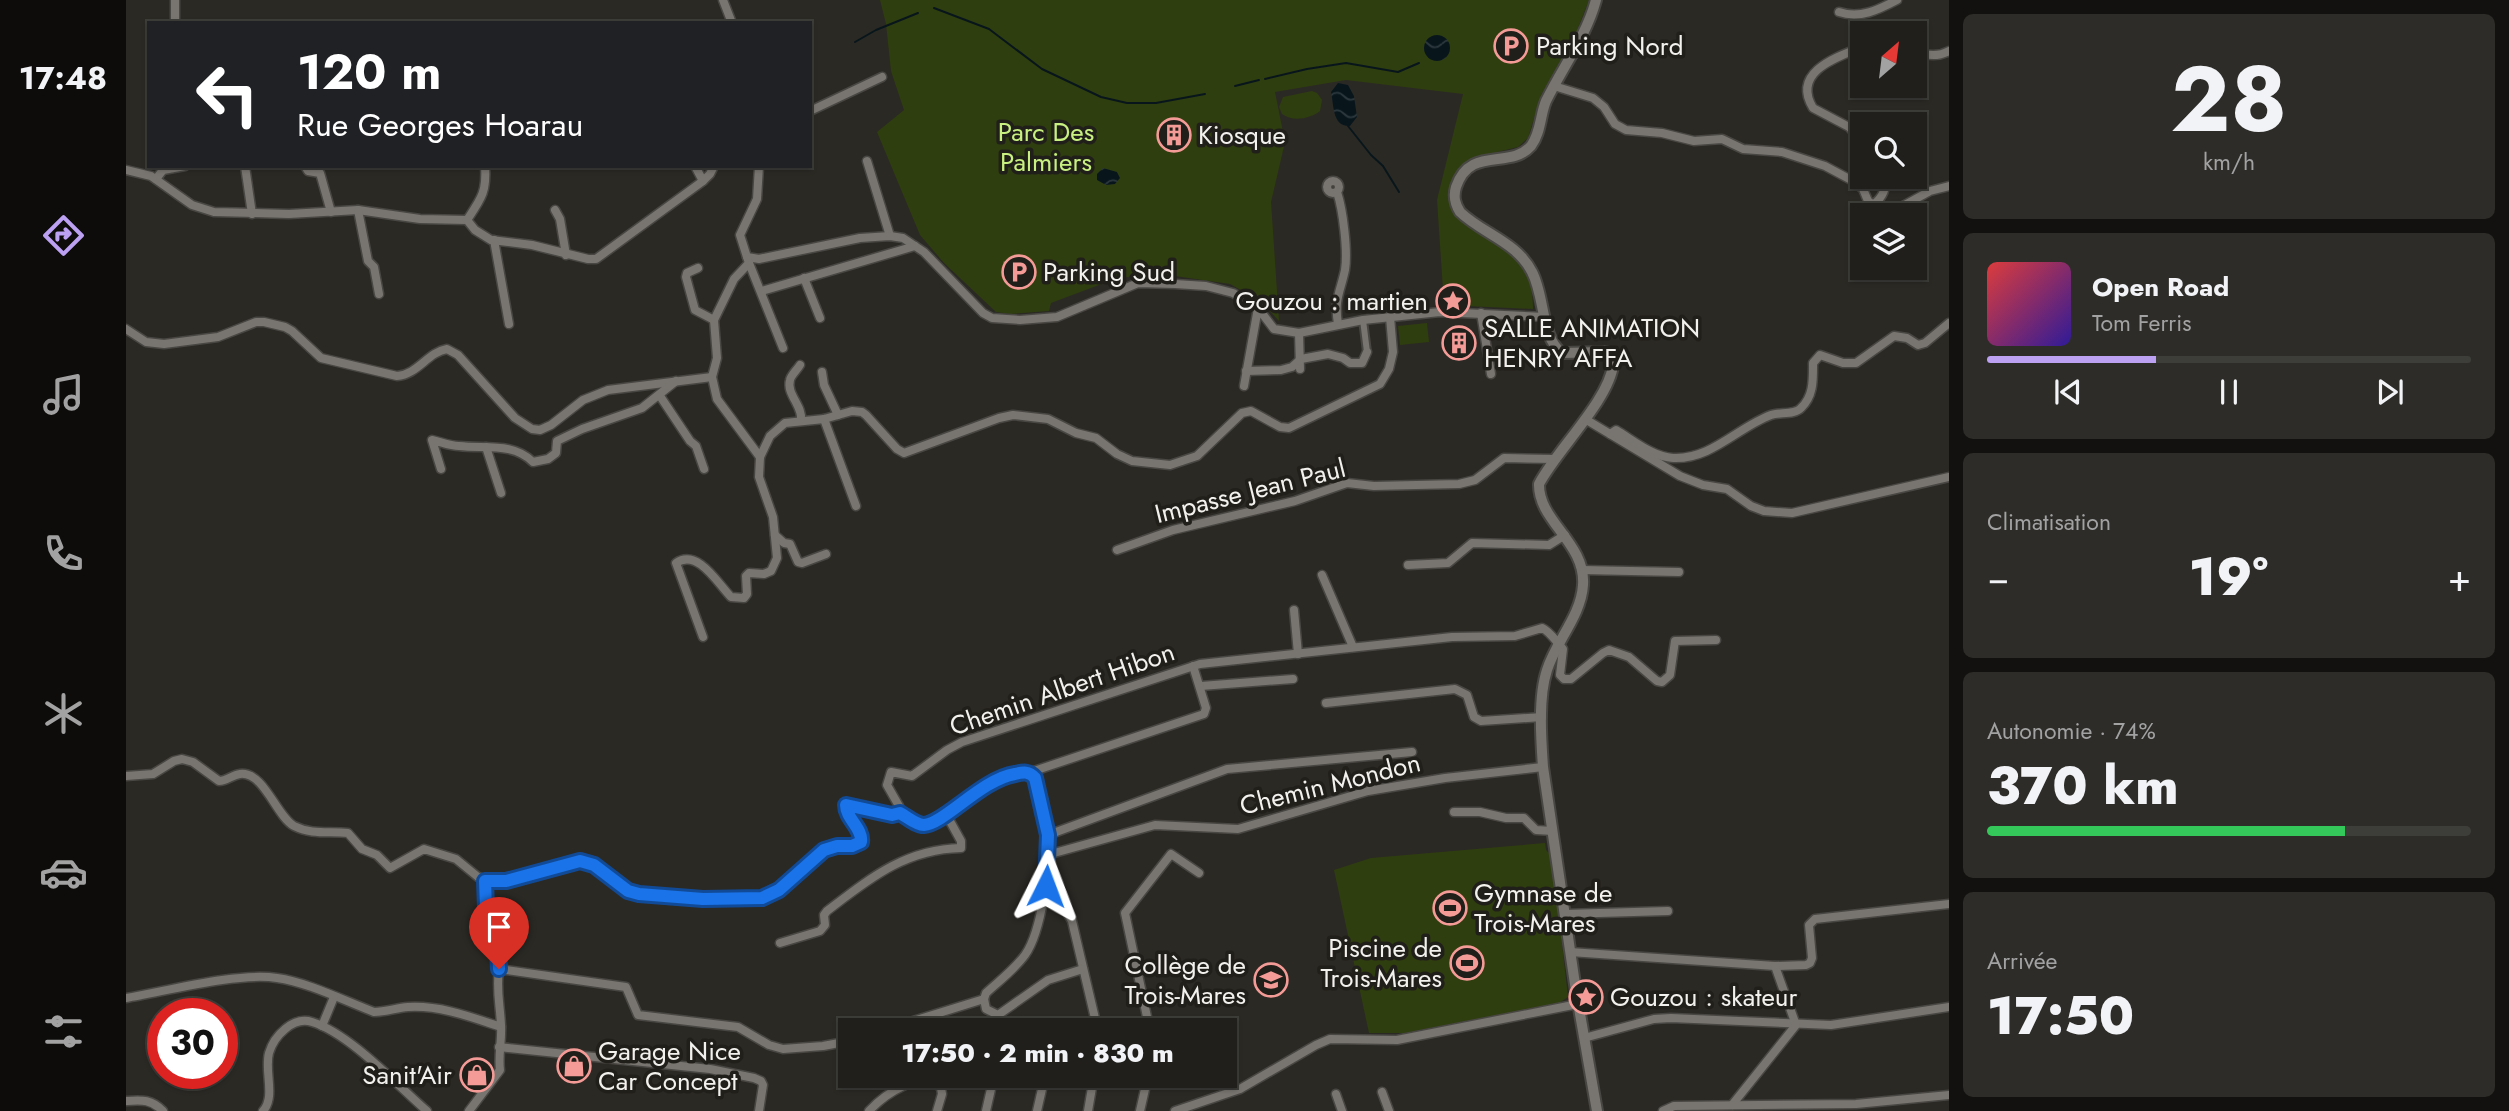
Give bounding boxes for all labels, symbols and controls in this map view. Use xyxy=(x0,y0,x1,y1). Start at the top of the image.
north arrow xyxy=(1850,21,1927,98)
map controls xyxy=(1850,21,1927,280)
parking icon: Parking Nord xyxy=(1492,27,1530,65)
place label: Parking Nord xyxy=(1536,27,1683,65)
text: 28 xyxy=(2171,34,2287,165)
text: 120 m xyxy=(297,37,441,107)
icon: left xyxy=(182,49,273,140)
text: 17:48 xyxy=(19,55,107,101)
text: Rue Georges Hoarau xyxy=(297,102,583,148)
button: search xyxy=(1850,112,1927,189)
park label: Parc Des Palmiers xyxy=(998,113,1094,181)
building icon: Kiosque xyxy=(1155,116,1193,154)
place label: Kiosque xyxy=(1198,116,1286,154)
text: km/h xyxy=(2203,145,2255,179)
button: layers xyxy=(1850,203,1927,280)
icon: directions xyxy=(39,211,88,260)
parking icon: Parking Sud xyxy=(1000,253,1038,291)
place label: Parking Sud xyxy=(1043,253,1175,291)
text: Open Road xyxy=(2092,268,2229,306)
place label: Gouzou : martien xyxy=(1235,282,1428,320)
place icon: Gouzou : martien xyxy=(1434,282,1472,320)
text: Tom Ferris xyxy=(2092,306,2191,340)
place label: SALLE ANIMATION HENRY AFFA xyxy=(1484,309,1700,377)
building icon: SALLE ANIMATION HENRY AFFA xyxy=(1440,324,1478,362)
icon: music xyxy=(39,370,88,419)
icon: previous xyxy=(2049,373,2087,411)
icon: pause xyxy=(2210,373,2248,411)
icon: next xyxy=(2371,373,2409,411)
street label: Impasse Jean Paul xyxy=(1151,449,1349,533)
text: Climatisation xyxy=(1987,505,2111,539)
icon: phone xyxy=(39,529,88,578)
text: 19° xyxy=(2189,539,2268,615)
text: − xyxy=(1987,550,2009,605)
text: + xyxy=(2448,550,2471,605)
street label: Chemin Albert Hibon xyxy=(944,633,1180,745)
icon: climate xyxy=(39,689,88,738)
text: Autonomie · 74% xyxy=(1987,714,2156,748)
street label: Chemin Mondon xyxy=(1236,743,1424,825)
text: 370 km xyxy=(1987,748,2179,824)
icon: car xyxy=(39,848,88,897)
position arrow xyxy=(1009,849,1083,923)
place label: Gymnase de Trois-Mares xyxy=(1474,874,1612,942)
sports icon: Gymnase de Trois-Mares xyxy=(1431,889,1469,927)
pin xyxy=(469,897,529,969)
icon: arrive xyxy=(480,908,518,946)
place label: Piscine de Trois-Mares xyxy=(1321,929,1442,997)
sports icon: Piscine de Trois-Mares xyxy=(1448,944,1486,982)
text: Arrivée xyxy=(1987,944,2057,978)
place label: Collège de Trois-Mares xyxy=(1124,946,1246,1014)
school or university icon: Collège de Trois-Mares xyxy=(1252,961,1290,999)
place icon: Gouzou : skateur xyxy=(1567,978,1605,1016)
place label: Gouzou : skateur xyxy=(1610,978,1798,1016)
text: 17:50 xyxy=(1987,978,2134,1054)
speed limit sign: 30 xyxy=(147,998,238,1089)
icon: filters xyxy=(39,1007,88,1056)
place label: Garage Nice Car Concept xyxy=(598,1032,741,1100)
text: 17:50 · 2 min · 830 m xyxy=(901,1034,1174,1072)
shop icon: Garage Nice Car Concept xyxy=(555,1047,593,1085)
place label: Sanit'Air xyxy=(362,1056,452,1094)
shop icon: Sanit'Air xyxy=(458,1056,496,1094)

